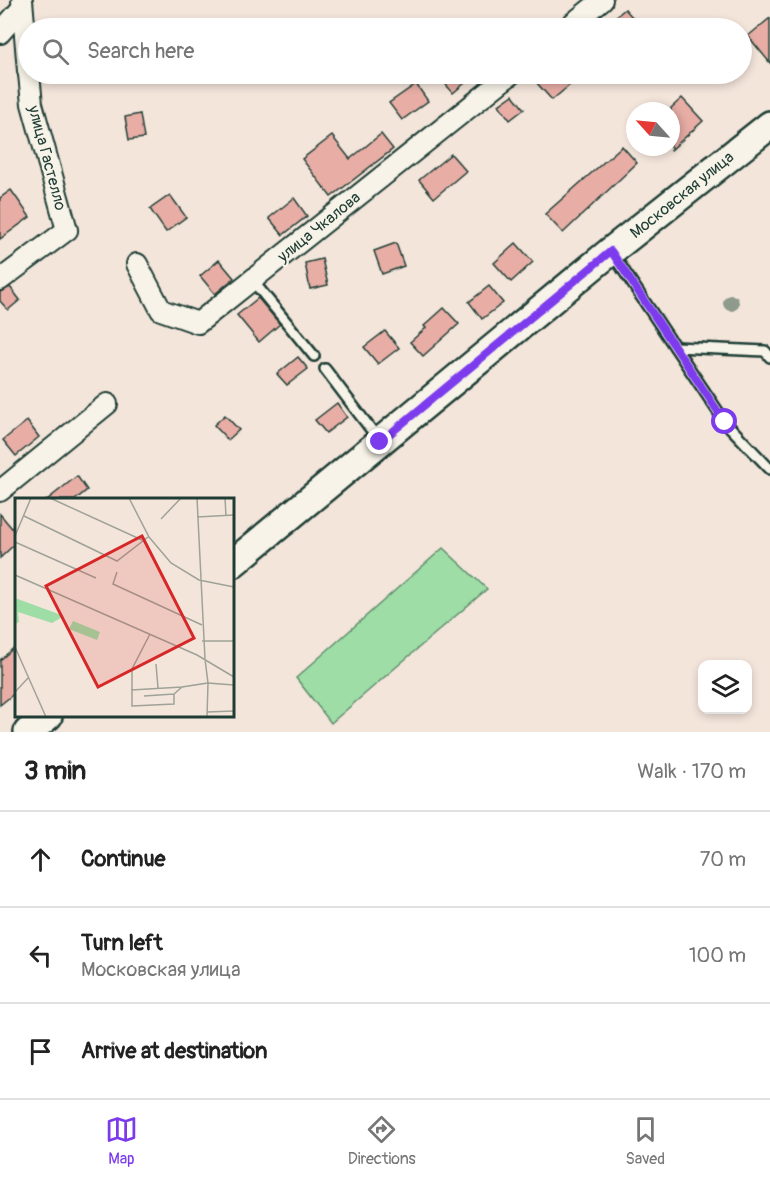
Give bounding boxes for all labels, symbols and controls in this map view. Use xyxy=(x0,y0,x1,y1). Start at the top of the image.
search box xyxy=(18,18,752,84)
icon: search xyxy=(39,35,72,68)
text: Search here xyxy=(87,37,194,65)
street label: улица Гастелло xyxy=(23,102,71,213)
north arrow xyxy=(626,102,680,156)
street label: Московская улица xyxy=(626,147,738,243)
street label: улица Чкалова xyxy=(273,187,365,267)
route start xyxy=(711,408,737,434)
route end xyxy=(366,428,392,454)
inset map xyxy=(15,498,234,717)
map controls xyxy=(698,660,752,714)
button: layers xyxy=(698,660,752,714)
text: 3 min xyxy=(24,755,86,787)
text: Walk · 170 m xyxy=(637,759,746,784)
icon: ahead xyxy=(24,843,57,876)
text: Continue xyxy=(81,845,165,873)
text: 70 m xyxy=(700,847,746,872)
text: Turn left xyxy=(81,929,163,957)
icon: left xyxy=(24,939,57,972)
text: 100 m xyxy=(689,943,746,968)
text: Московская улица xyxy=(81,957,241,982)
icon: arrive xyxy=(24,1035,57,1068)
text: Arrive at destination xyxy=(81,1037,267,1065)
tab: Map xyxy=(105,1113,138,1169)
tab: Directions xyxy=(348,1113,416,1169)
tab: Saved xyxy=(625,1113,665,1169)

